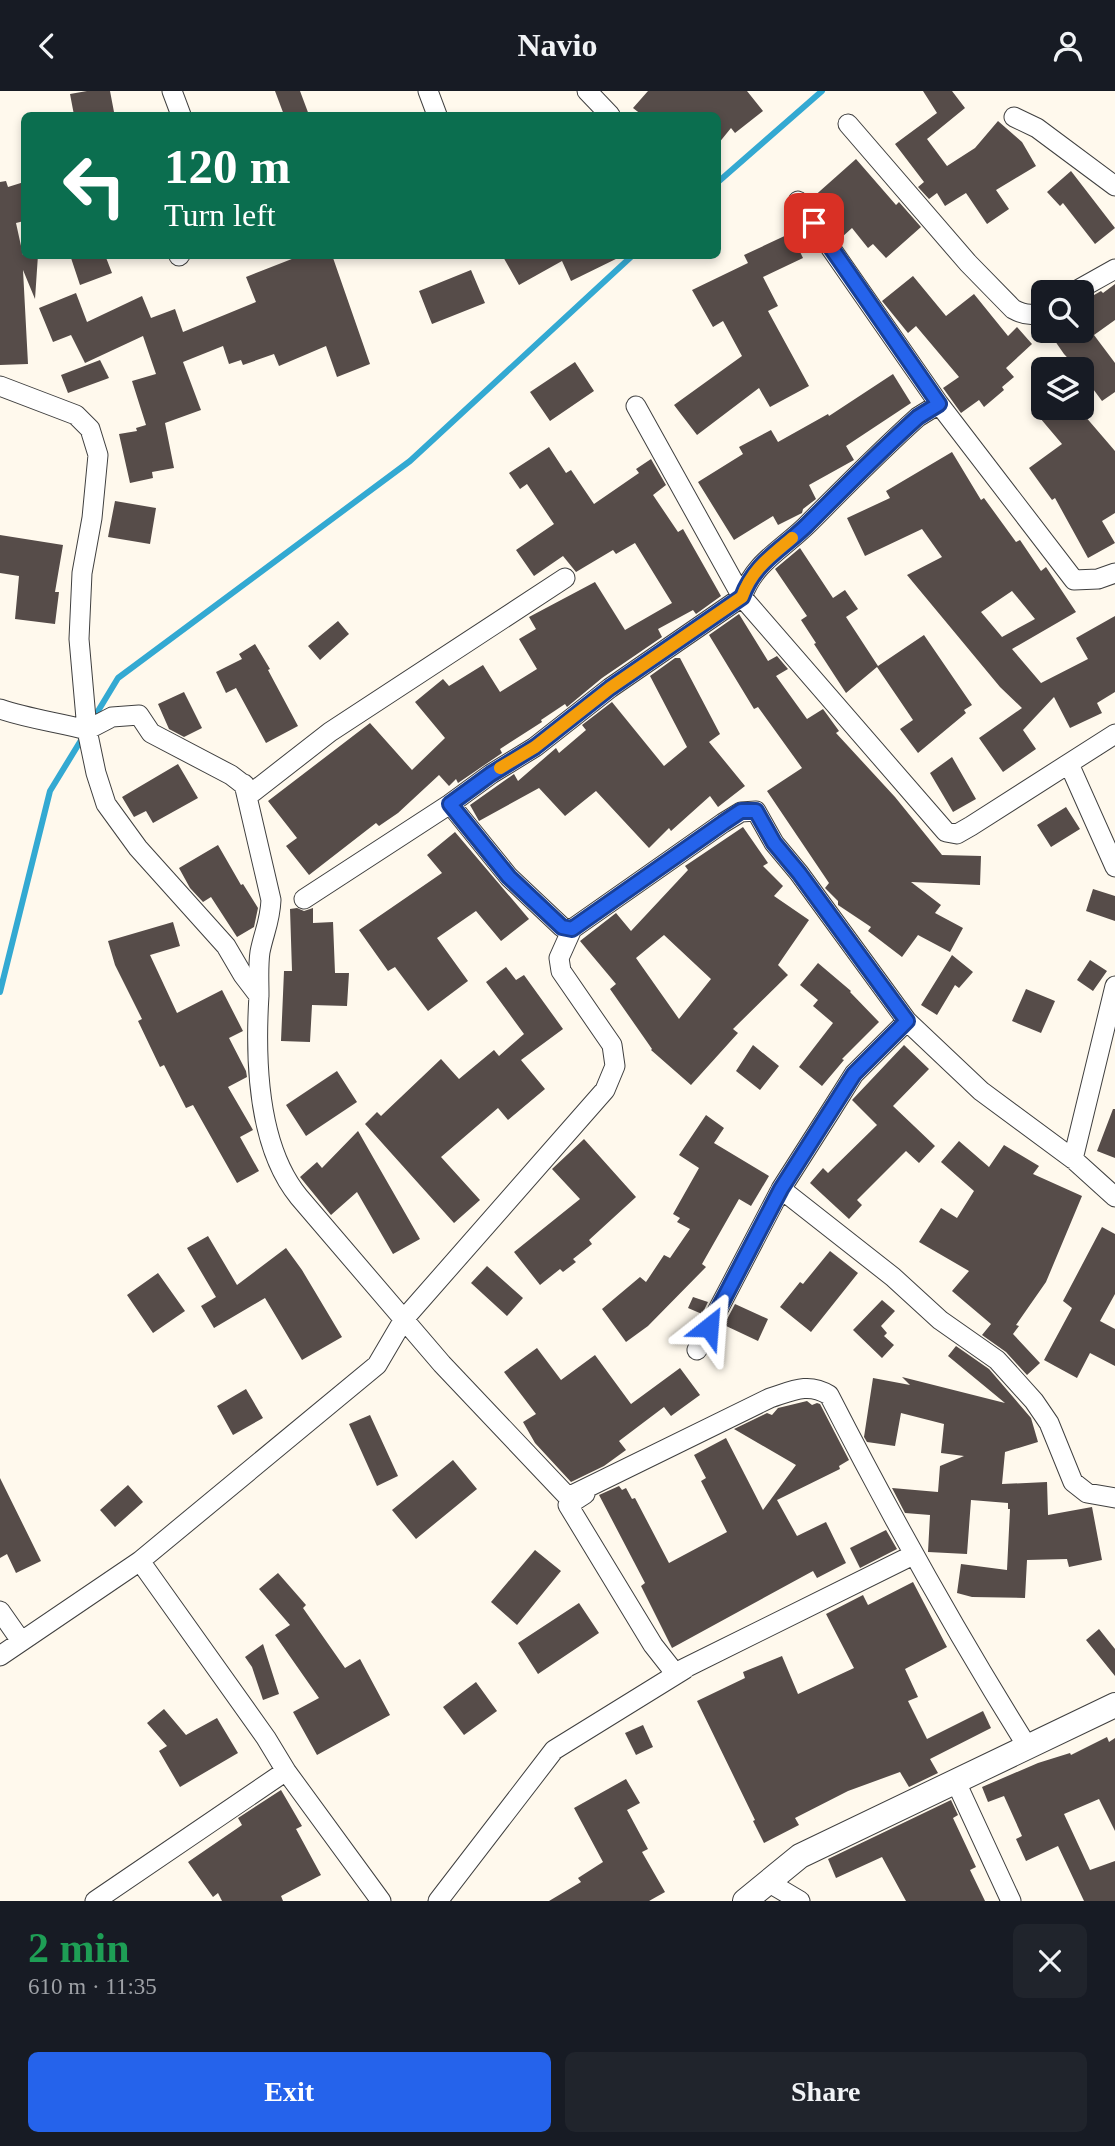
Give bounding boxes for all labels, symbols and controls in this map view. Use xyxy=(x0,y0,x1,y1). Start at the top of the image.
icon: back xyxy=(28,27,66,65)
text: Navio xyxy=(518,27,598,63)
icon: person xyxy=(1049,27,1087,65)
text: 120 m xyxy=(164,139,291,194)
icon: left xyxy=(49,140,140,231)
pin xyxy=(784,193,844,253)
text: Turn left xyxy=(164,197,276,233)
icon: arrive xyxy=(795,204,833,242)
map controls xyxy=(1031,280,1094,420)
button: search xyxy=(1031,280,1094,343)
button: layers xyxy=(1031,357,1094,420)
position arrow xyxy=(672,1290,746,1364)
button: close xyxy=(1013,1924,1087,1998)
text: 2 min xyxy=(28,1925,130,1971)
text: 610 m · 11:35 xyxy=(28,1974,157,1999)
button: Exit xyxy=(28,2052,551,2132)
button: Share xyxy=(565,2052,1087,2132)

